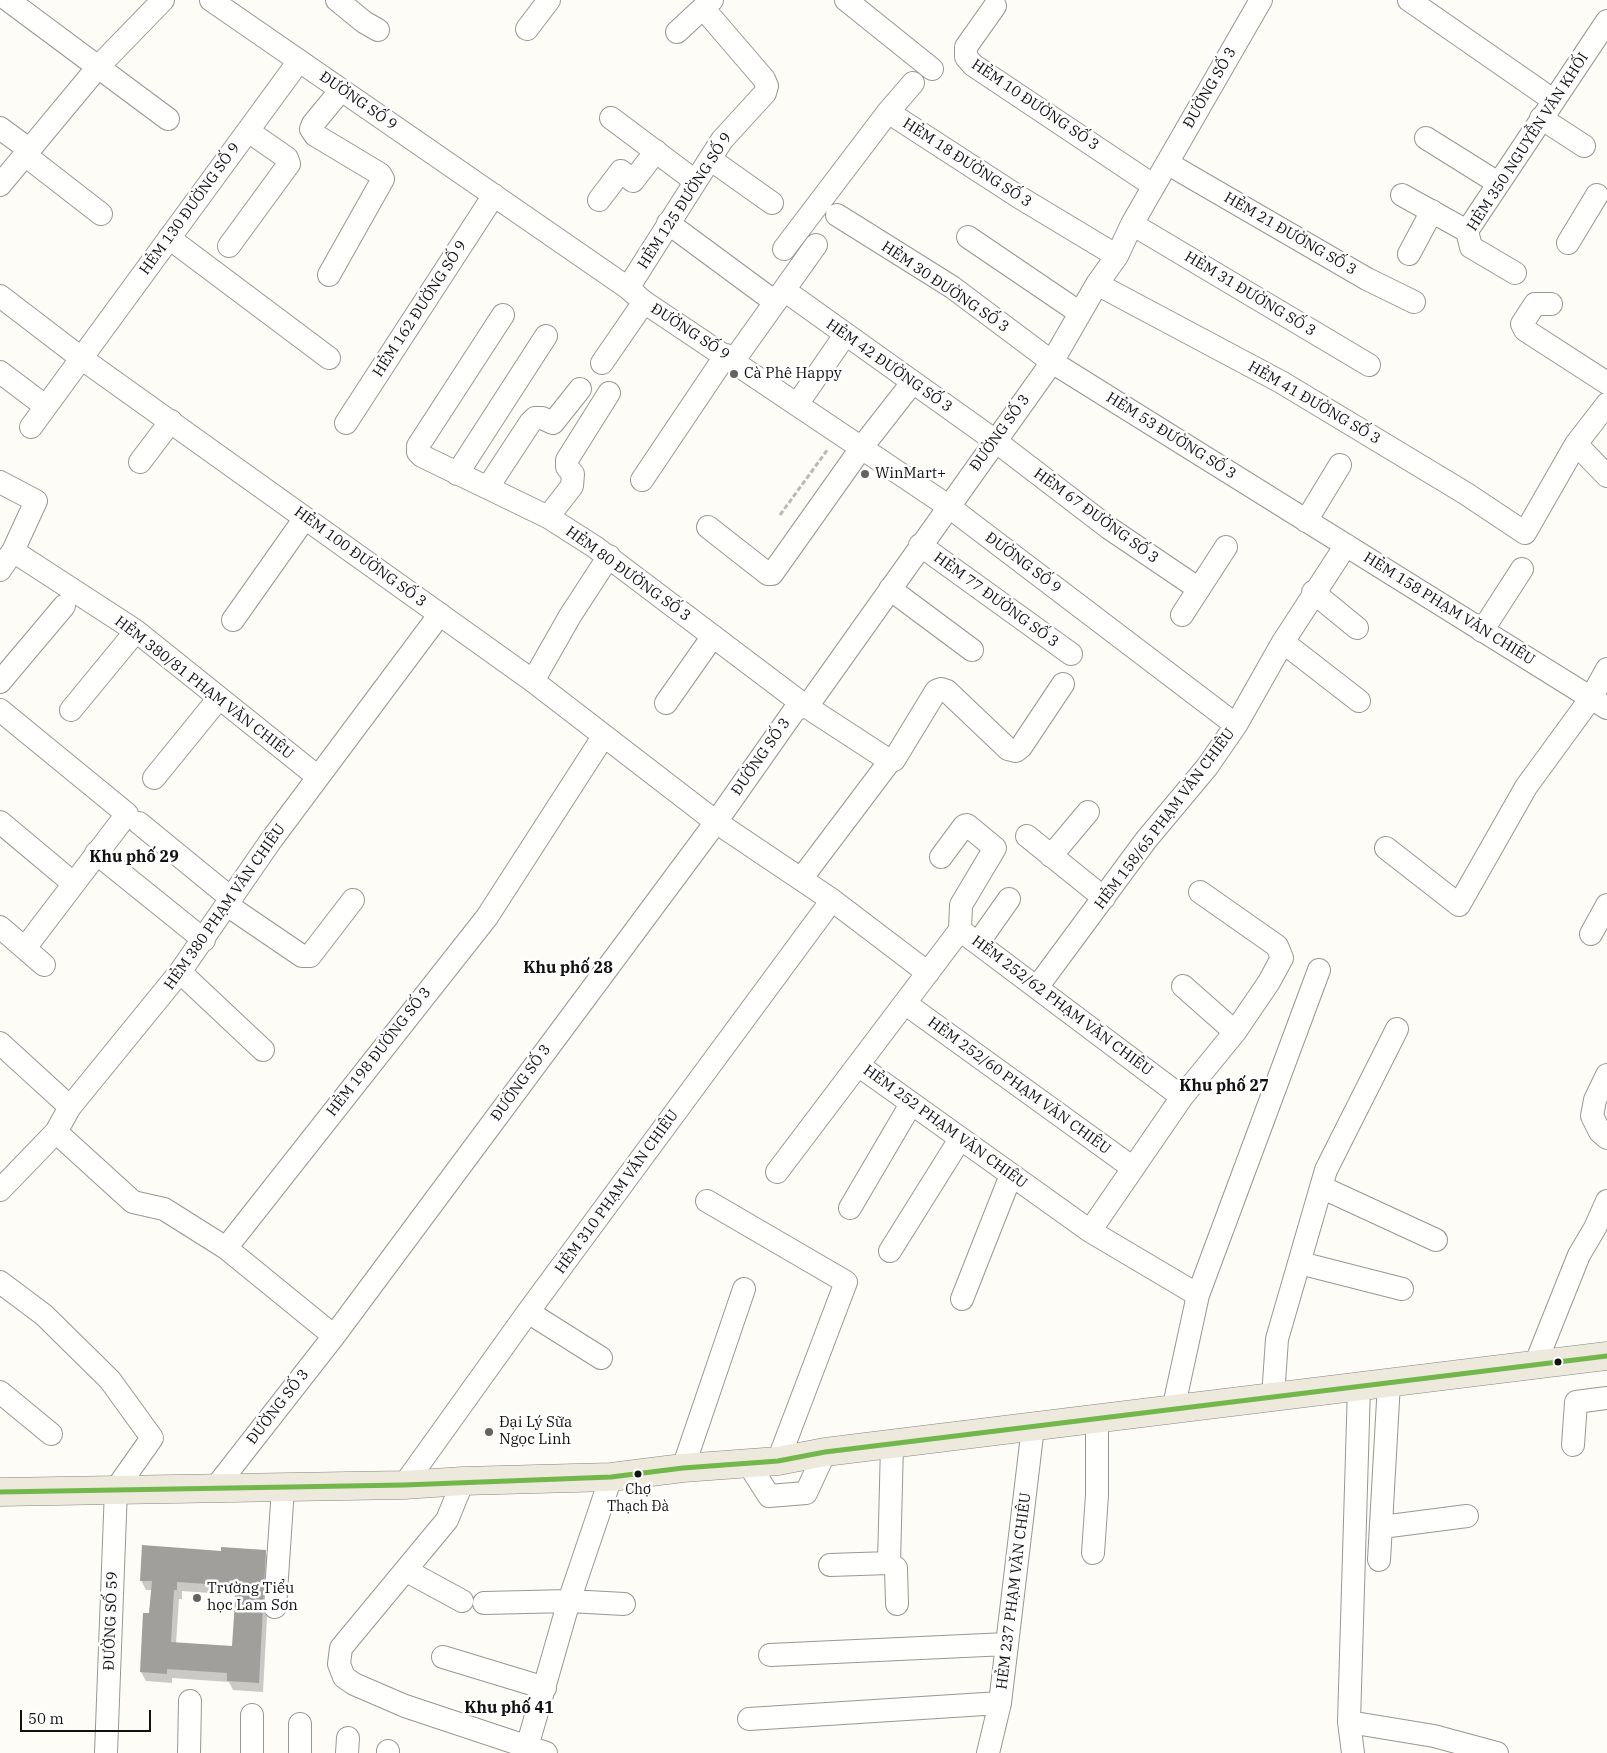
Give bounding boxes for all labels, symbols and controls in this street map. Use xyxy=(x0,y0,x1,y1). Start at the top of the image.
street label: ĐƯỜNG SỐ 3 xyxy=(1180,44,1240,132)
street label: HẺM 350 NGUYỄN VĂN KHỐI xyxy=(1463,49,1593,235)
street label: HẺM 10 ĐƯỜNG SỐ 3 xyxy=(968,56,1102,154)
street label: ĐƯỜNG SỐ 9 xyxy=(316,68,400,134)
street label: HẺM 18 ĐƯỜNG SỐ 3 xyxy=(899,115,1035,211)
street label: HẺM 125 ĐƯỜNG SỐ 9 xyxy=(634,130,736,272)
street label: HẺM 130 ĐƯỜNG SỐ 9 xyxy=(136,139,244,279)
street label: HẺM 21 ĐƯỜNG SỐ 3 xyxy=(1221,189,1359,279)
street label: HẺM 162 ĐƯỜNG SỐ 9 xyxy=(369,238,471,380)
street label: HẺM 30 ĐƯỜNG SỐ 3 xyxy=(878,238,1012,336)
street label: HẺM 31 ĐƯỜNG SỐ 3 xyxy=(1181,248,1319,340)
street label: ĐƯỜNG SỐ 9 xyxy=(647,300,733,364)
street label: HẺM 42 ĐƯỜNG SỐ 3 xyxy=(822,316,956,416)
street label: HẺM 41 ĐƯỜNG SỐ 3 xyxy=(1245,358,1383,448)
place label: Cà Phê Happy xyxy=(744,365,842,383)
marker: Cà Phê Happy xyxy=(728,368,740,380)
street label: HẺM 53 ĐƯỜNG SỐ 3 xyxy=(1103,389,1239,483)
street label: ĐƯỜNG SỐ 3 xyxy=(966,391,1034,475)
place label: WinMart+ xyxy=(875,465,946,483)
street label: HẺM 67 ĐƯỜNG SỐ 3 xyxy=(1030,465,1162,567)
marker: WinMart+ xyxy=(859,468,871,480)
street label: HẺM 100 ĐƯỜNG SỐ 3 xyxy=(290,503,430,611)
street label: HẺM 80 ĐƯỜNG SỐ 3 xyxy=(562,523,694,625)
street label: ĐƯỜNG SỐ 9 xyxy=(982,529,1064,597)
street label: HẺM 77 ĐƯỜNG SỐ 3 xyxy=(930,549,1062,651)
street label: HẺM 158 PHẠM VĂN CHIÊU xyxy=(1360,549,1538,669)
street label: HẺM 380/81 PHẠM VĂN CHIÊU xyxy=(111,613,297,763)
street label: ĐƯỜNG SỐ 3 xyxy=(728,715,794,799)
street label: HẺM 158/65 PHẠM VĂN CHIÊU xyxy=(1091,725,1239,913)
street label: HẺM 380 PHẠM VĂN CHIÊU xyxy=(161,821,289,993)
district label: Khu phố 29 xyxy=(89,847,179,867)
street label: HẺM 252/62 PHẠM VĂN CHIÊU xyxy=(968,932,1156,1080)
district label: Khu phố 28 xyxy=(523,958,613,978)
street label: HẺM 198 ĐƯỜNG SỐ 3 xyxy=(323,984,435,1120)
street label: HẺM 252/60 PHẠM VĂN CHIÊU xyxy=(924,1013,1114,1159)
street label: ĐƯỜNG SỐ 3 xyxy=(487,1041,555,1125)
street label: HẺM 252 PHẠM VĂN CHIÊU xyxy=(859,1061,1031,1193)
district label: Khu phố 27 xyxy=(1179,1076,1269,1096)
street label: HẺM 310 PHẠM VĂN CHIÊU xyxy=(551,1106,683,1278)
unlabelled marker xyxy=(1553,1357,1563,1367)
street label: ĐƯỜNG SỐ 3 xyxy=(243,1366,313,1448)
place label: Đại Lý Sữa Ngọc Linh xyxy=(499,1414,572,1449)
marker: Đại Lý Sữa Ngọc Linh xyxy=(483,1426,495,1438)
marker: Chợ Thạch Đà xyxy=(633,1469,643,1479)
place label: Chợ Thạch Đà xyxy=(607,1482,669,1514)
street label: HẺM 237 PHẠM VĂN CHIÊU xyxy=(993,1491,1035,1691)
street label: ĐƯỜNG SỐ 59 xyxy=(100,1571,122,1671)
place label: Trường Tiểu học Lam Sơn xyxy=(207,1580,298,1615)
marker: Trường Tiểu học Lam Sơn xyxy=(191,1592,203,1604)
district label: Khu phố 41 xyxy=(464,1698,554,1718)
scale bar xyxy=(22,1700,154,1732)
text: 50 m xyxy=(28,1709,64,1728)

